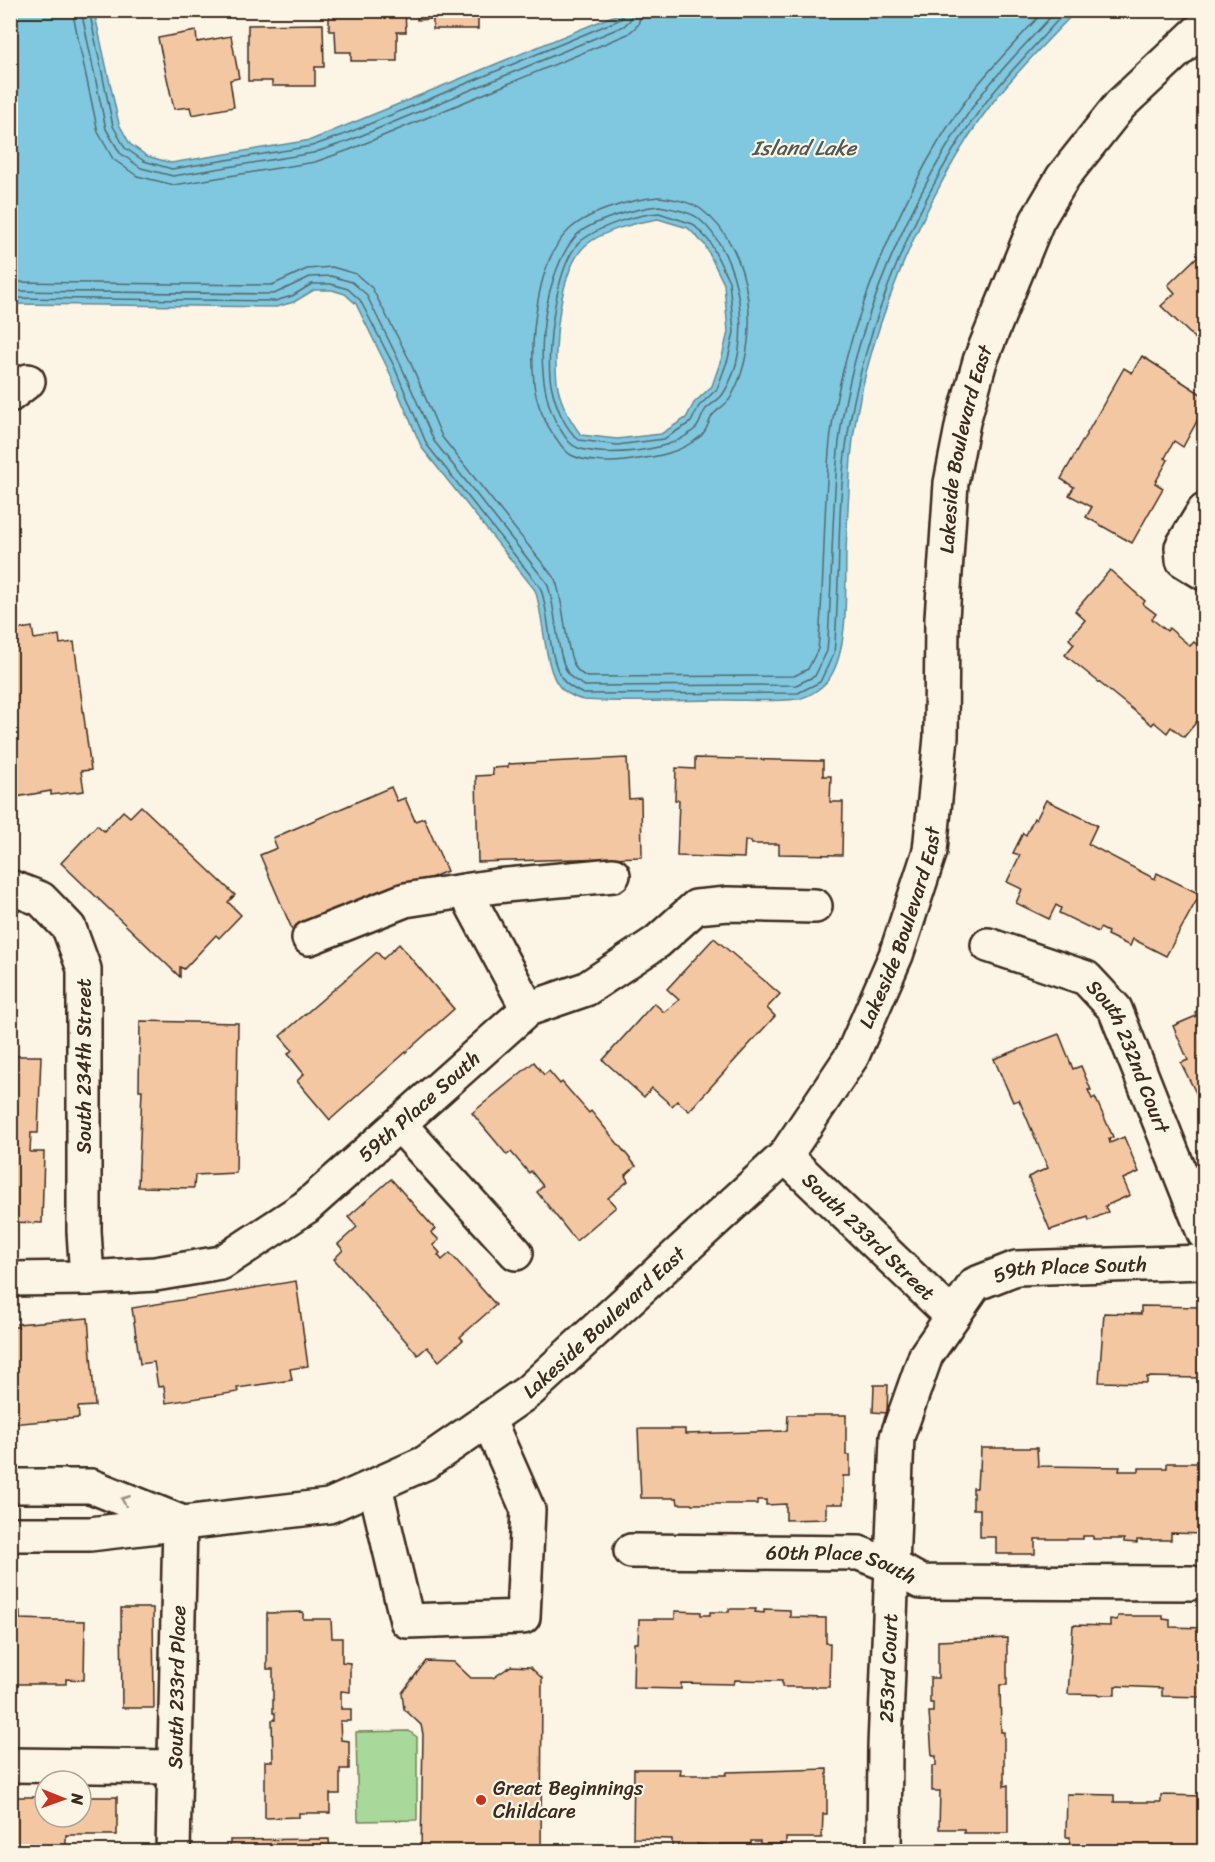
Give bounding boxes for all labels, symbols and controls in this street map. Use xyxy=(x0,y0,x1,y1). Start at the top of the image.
water label: Island Lake xyxy=(751,129,858,167)
street label: Lakeside Boulevard East xyxy=(929,339,1003,555)
street label: Lakeside Boulevard East xyxy=(849,824,950,1034)
street label: South 232nd Court xyxy=(1078,971,1180,1139)
street label: South 234th Street xyxy=(67,978,102,1154)
street label: 59th Place South xyxy=(349,1042,488,1171)
street label: South 233rd Street xyxy=(794,1163,944,1309)
street label: Lakeside Boulevard East xyxy=(514,1237,695,1407)
street label: 59th Place South xyxy=(987,1246,1147,1293)
one-way arrow xyxy=(121,1495,132,1507)
street label: 60th Place South xyxy=(766,1535,923,1594)
street label: South 233rd Place xyxy=(157,1605,196,1769)
street label: 253rd Court xyxy=(868,1613,908,1723)
north arrow xyxy=(33,1769,93,1829)
place label: Great Beginnings Childcare xyxy=(493,1771,644,1829)
text: N xyxy=(63,1792,92,1806)
marker: Great Beginnings Childcare xyxy=(474,1793,488,1807)

